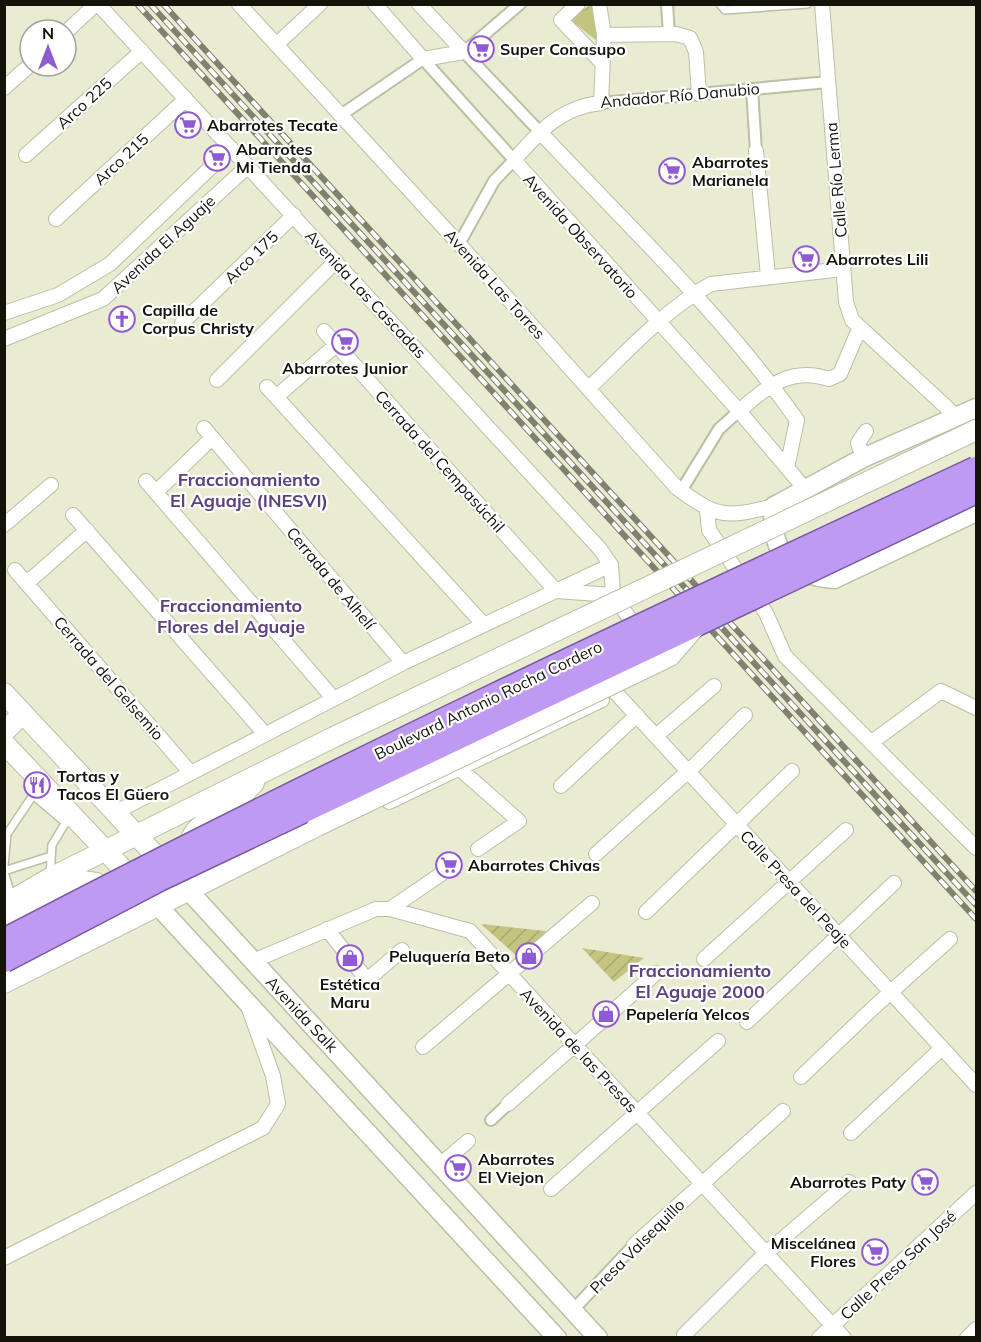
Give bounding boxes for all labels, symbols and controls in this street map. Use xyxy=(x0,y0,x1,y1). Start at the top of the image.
north arrow xyxy=(18,18,78,78)
text: N xyxy=(42,23,54,43)
supermarket icon: Super Conasupo xyxy=(466,34,496,64)
place label: Super Conasupo xyxy=(500,39,626,59)
street label: Arco 225 xyxy=(52,73,116,133)
street label: Andador Río Danubio xyxy=(599,78,761,112)
supermarket icon: Abarrotes Tecate xyxy=(173,110,203,140)
place label: Abarrotes Tecate xyxy=(207,115,338,135)
street label: Calle Río Lerma xyxy=(821,121,851,239)
street label: Arco 215 xyxy=(90,129,152,189)
place label: Abarrotes Mi Tienda xyxy=(236,139,312,177)
supermarket icon: Abarrotes Mi Tienda xyxy=(202,143,232,173)
place label: Abarrotes Marianela xyxy=(692,152,769,190)
supermarket icon: Abarrotes Marianela xyxy=(657,156,687,186)
street label: Avenida Observatorio xyxy=(520,169,642,303)
street label: Avenida El Aguaje xyxy=(107,191,219,297)
street label: Avenida Las Torres xyxy=(440,225,550,343)
street label: Arco 175 xyxy=(220,226,282,288)
street label: Avenida Las Cascadas xyxy=(301,226,431,362)
supermarket icon: Abarrotes Lili xyxy=(791,244,821,274)
place label: Abarrotes Lili xyxy=(826,249,928,269)
place label: Capilla de Corpus Christy xyxy=(142,300,254,338)
church icon: Capilla de Corpus Christy xyxy=(107,304,137,334)
supermarket icon: Abarrotes Junior xyxy=(330,327,360,357)
place label: Abarrotes Junior xyxy=(282,358,409,378)
street label: Cerrada del Cempasúchil xyxy=(371,386,509,536)
district label: Fraccionamiento El Aguaje (INESVI) xyxy=(170,468,328,512)
street label: Cerrada de Alhelí xyxy=(282,523,380,634)
district label: Fraccionamiento Flores del Aguaje xyxy=(157,594,305,638)
street label: Cerrada del Gelsemio xyxy=(50,612,168,744)
street label: Boulevard Antonio Rocha Cordero xyxy=(371,636,605,764)
place label: Tortas y Tacos El Güero xyxy=(57,766,169,804)
restaurant icon: Tortas y Tacos El Güero xyxy=(22,770,52,800)
street label: Calle Presa del Peaje xyxy=(736,826,856,952)
supermarket icon: Abarrotes Chivas xyxy=(434,850,464,880)
place label: Abarrotes Chivas xyxy=(468,855,600,875)
shop icon: Peluquería Beto xyxy=(514,941,544,971)
shop icon: Estética Maru xyxy=(335,943,365,973)
place label: Peluquería Beto xyxy=(389,946,510,966)
district label: Fraccionamiento El Aguaje 2000 xyxy=(629,959,771,1003)
street label: Avenida Salk xyxy=(262,972,343,1057)
place label: Estética Maru xyxy=(320,974,380,1012)
street label: Avenida de las Presas xyxy=(516,984,642,1117)
shop icon: Papelería Yelcos xyxy=(591,999,621,1029)
place label: Papelería Yelcos xyxy=(626,1004,750,1024)
place label: Abarrotes El Viejon xyxy=(478,1149,554,1187)
supermarket icon: Abarrotes El Viejon xyxy=(443,1153,473,1183)
supermarket icon: Abarrotes Paty xyxy=(910,1167,940,1197)
place label: Abarrotes Paty xyxy=(790,1172,906,1192)
street label: Presa Valsequillo xyxy=(585,1194,689,1298)
street label: Calle Presa San José xyxy=(836,1206,960,1324)
place label: Miscelánea Flores xyxy=(771,1233,856,1271)
supermarket icon: Miscelánea Flores xyxy=(860,1237,890,1267)

